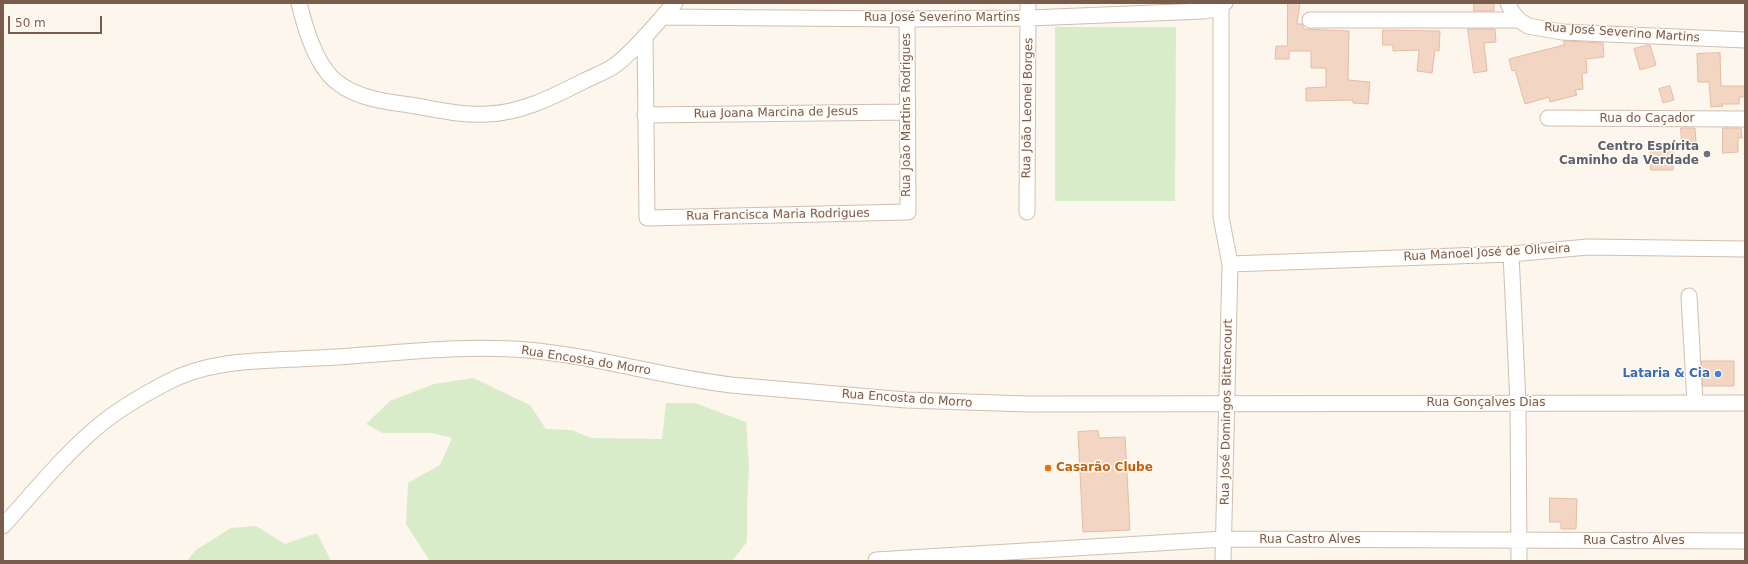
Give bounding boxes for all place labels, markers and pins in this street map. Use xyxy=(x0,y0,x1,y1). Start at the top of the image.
place label: Centro Espírita Caminho da Verdade xyxy=(1559,140,1699,168)
marker: Centro Espírita Caminho da Verdade xyxy=(1702,149,1712,159)
place label: Lataria & Cia xyxy=(1622,367,1710,381)
marker: Lataria & Cia xyxy=(1713,369,1723,379)
place label: Casarão Clube xyxy=(1056,461,1153,475)
marker: Casarão Clube xyxy=(1043,463,1053,473)

